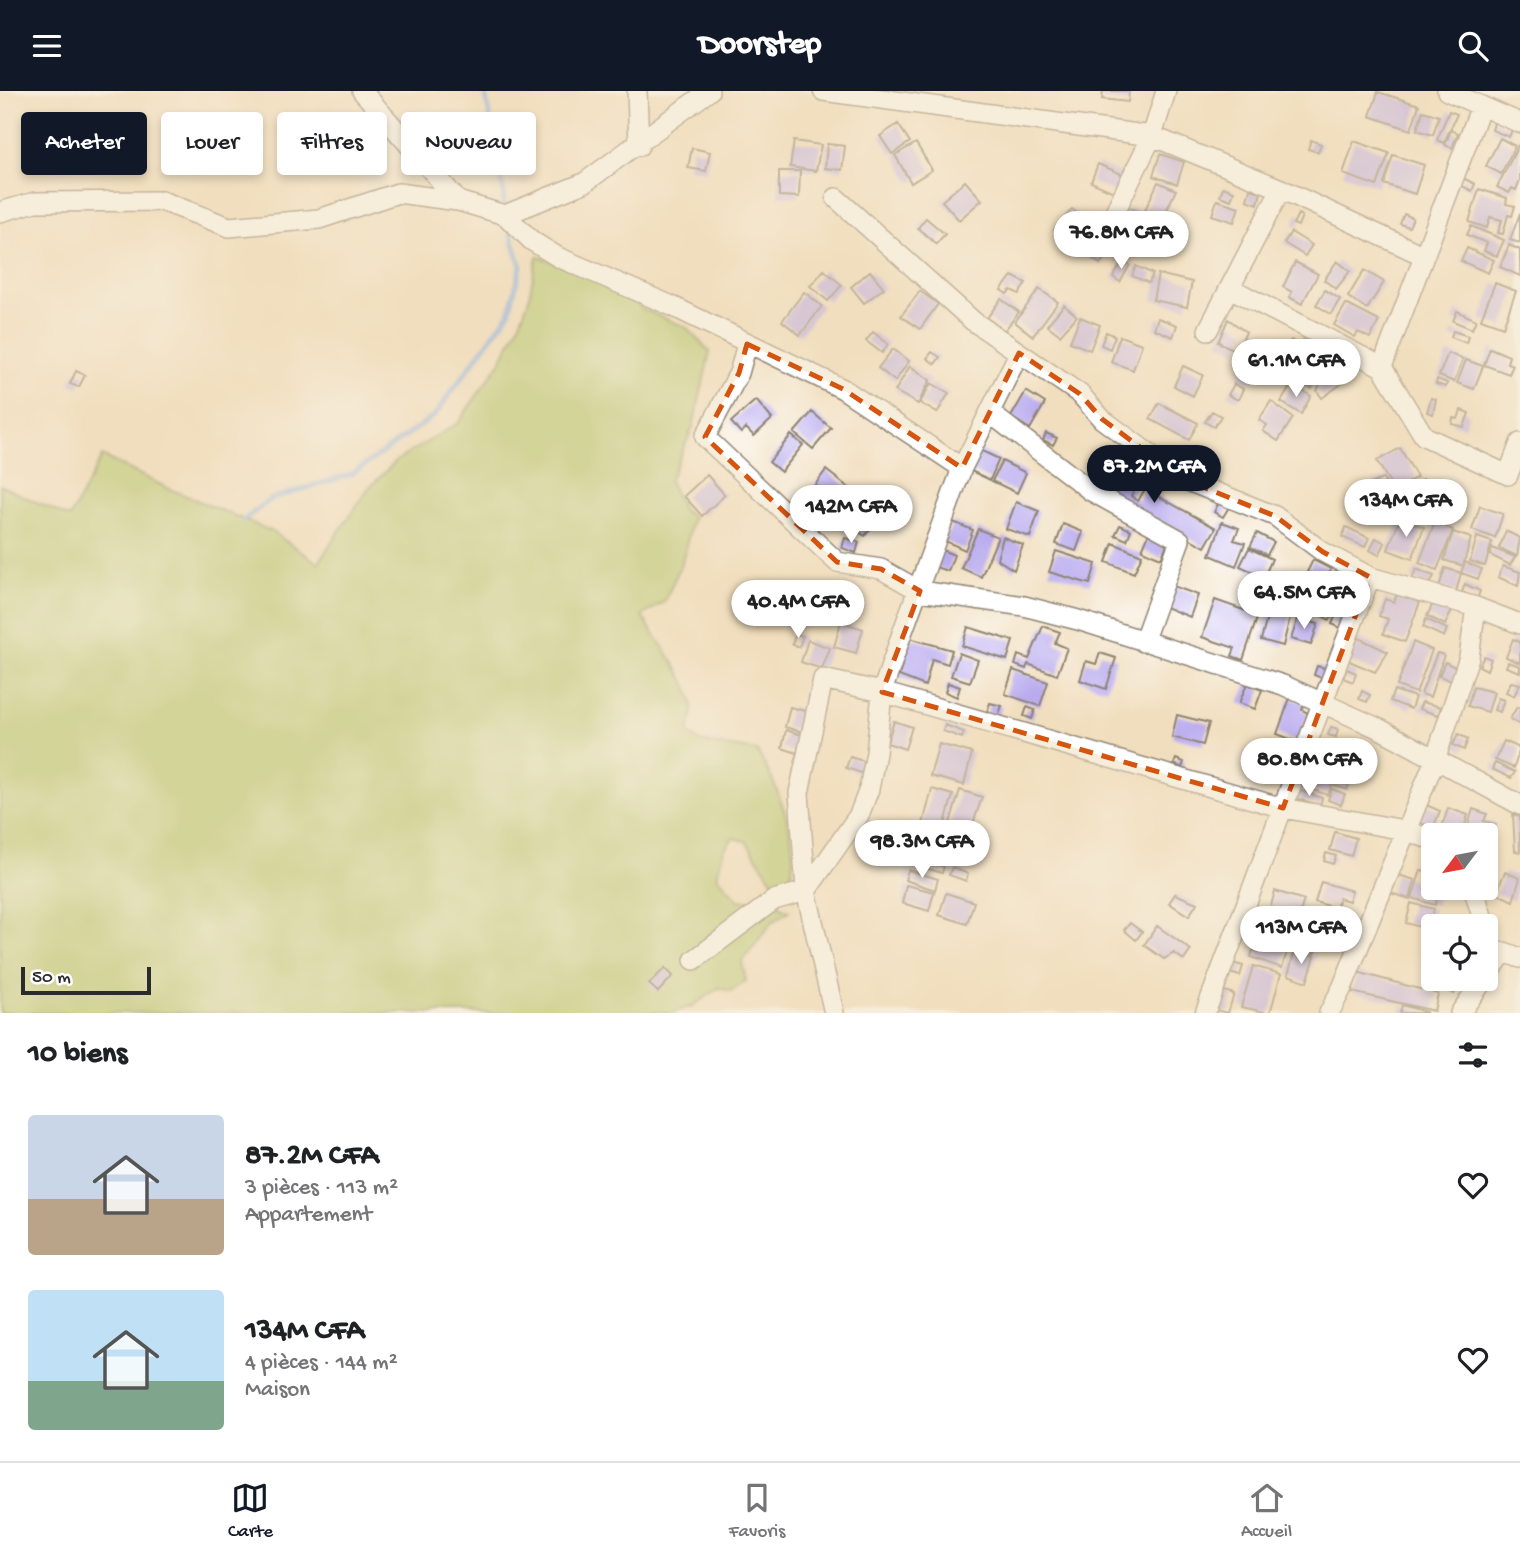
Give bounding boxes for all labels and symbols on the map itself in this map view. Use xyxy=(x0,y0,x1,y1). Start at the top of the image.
pin: 76.8M CFA xyxy=(1041,211,1201,271)
pin: 61.1M CFA xyxy=(1216,339,1376,399)
pin: 87.2M CFA xyxy=(1074,445,1234,505)
pin: 134M CFA xyxy=(1334,479,1478,539)
pin: 142M CFA xyxy=(779,485,923,545)
pin: 64.5M CFA xyxy=(1224,571,1384,631)
pin: 40.4M CFA xyxy=(718,581,878,640)
pin: 80.8M CFA xyxy=(1229,739,1389,798)
pin: 98.3M CFA xyxy=(842,821,1002,880)
north arrow xyxy=(1421,823,1498,899)
pin: 113M CFA xyxy=(1229,907,1373,966)
scale bar xyxy=(21,964,150,996)

